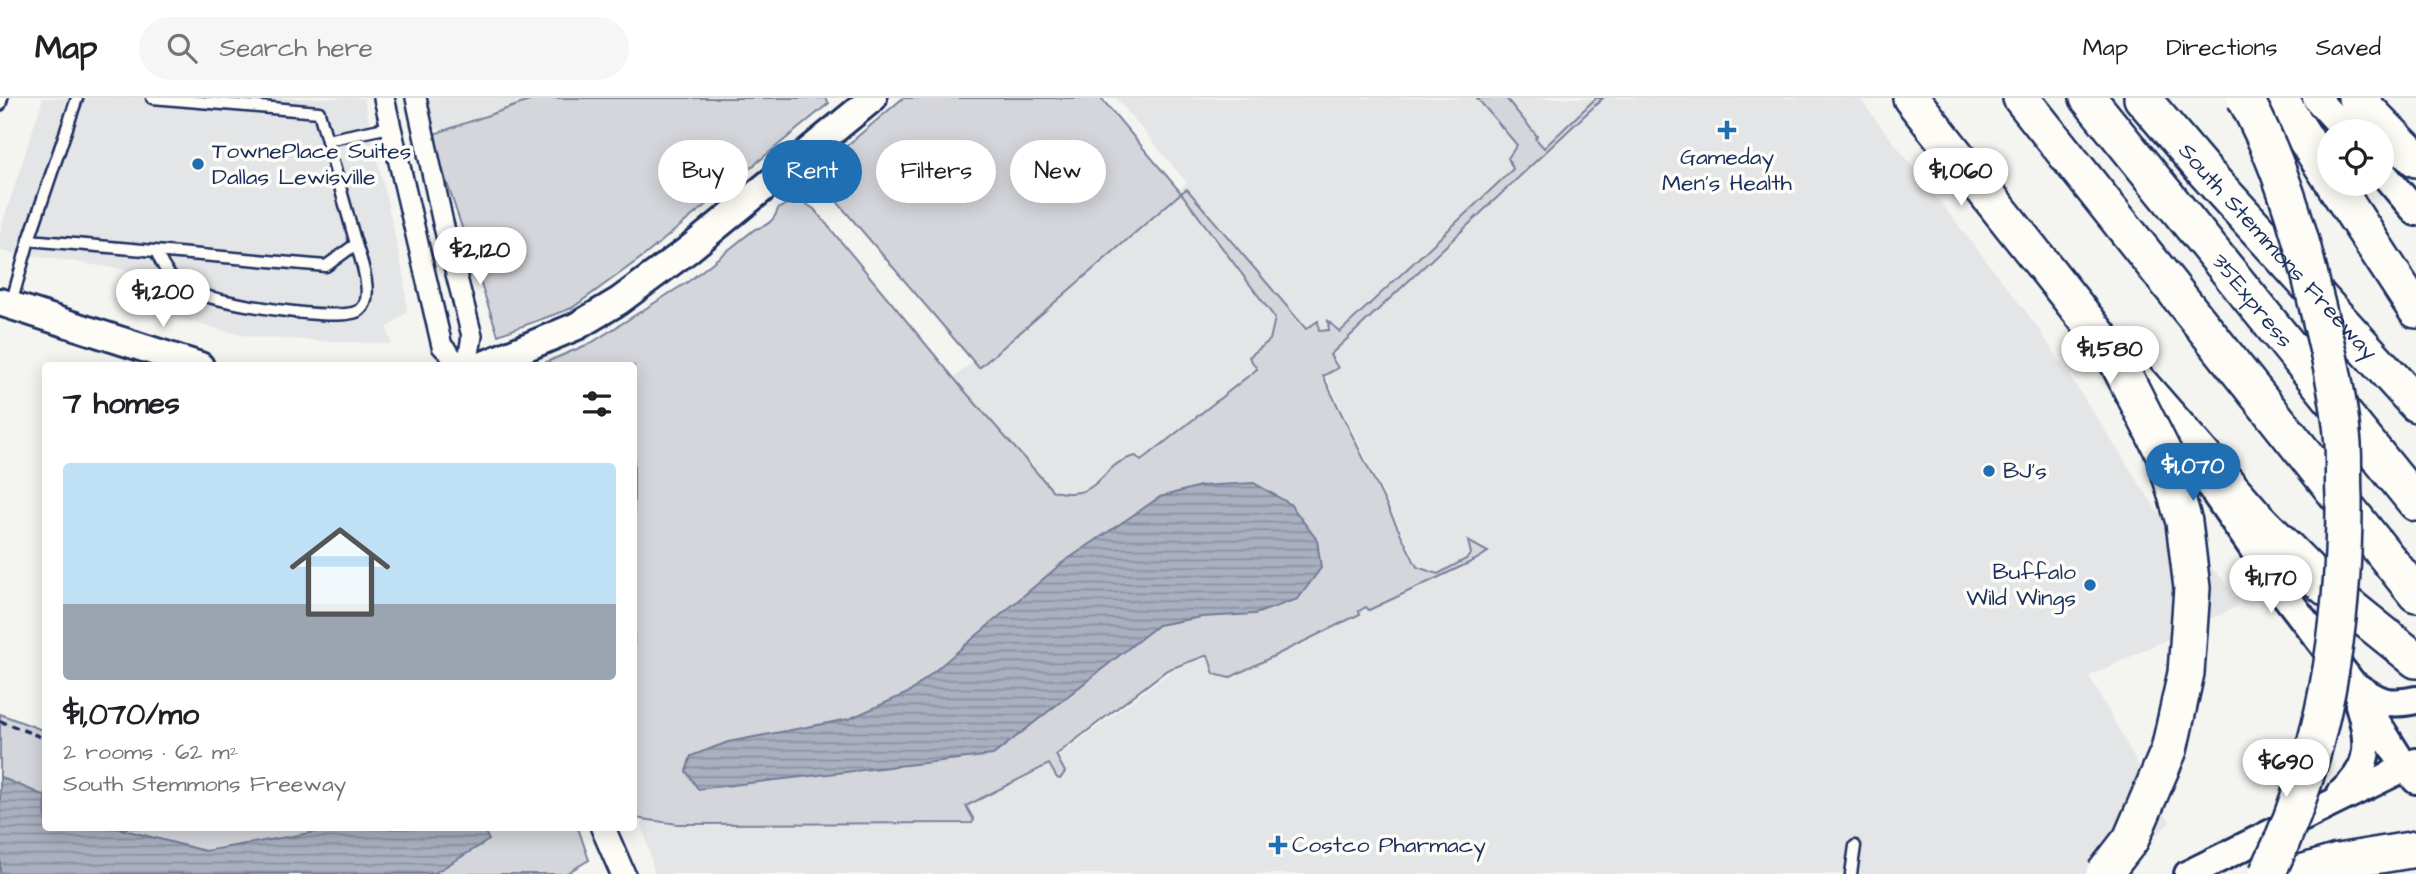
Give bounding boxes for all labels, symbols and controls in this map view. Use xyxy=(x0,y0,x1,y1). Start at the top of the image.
search box xyxy=(139,17,629,80)
text: Map xyxy=(35,25,97,71)
icon: search xyxy=(163,29,201,67)
text: Search here xyxy=(219,30,373,66)
text: Map xyxy=(2083,31,2128,65)
text: Directions xyxy=(2166,31,2278,65)
text: Saved xyxy=(2316,31,2381,65)
map controls xyxy=(2317,119,2394,196)
button: locate xyxy=(2317,119,2394,196)
marker: Gameday Men's Health xyxy=(1717,120,1737,140)
place label: TownePlace Suites Dallas Lewisville xyxy=(212,135,411,193)
street label: South Stemmons Freeway xyxy=(2171,136,2385,368)
chip: Buy xyxy=(658,140,748,203)
chip: Rent xyxy=(762,140,862,203)
chip: Filters xyxy=(876,140,996,203)
chip: New xyxy=(1010,140,1106,203)
place label: Gameday Men's Health xyxy=(1662,141,1793,199)
pin: $1,060 xyxy=(1904,148,2018,208)
text: $1,060 xyxy=(1929,155,1993,187)
marker: TownePlace Suites Dallas Lewisville xyxy=(190,156,206,172)
pin: $2,120 xyxy=(423,228,537,287)
text: $2,120 xyxy=(450,234,510,266)
street label: 35Express xyxy=(2204,247,2300,355)
pin: $1,200 xyxy=(106,270,220,329)
text: $1,200 xyxy=(132,276,194,308)
pin: $1,580 xyxy=(2053,327,2167,386)
text: $1,580 xyxy=(2077,333,2143,365)
text: 7 homes xyxy=(63,383,180,425)
icon: filters xyxy=(578,385,616,423)
pin: $1,070 xyxy=(2136,444,2250,503)
text: $1,070 xyxy=(2161,450,2225,482)
place label: BJ's xyxy=(2003,455,2047,487)
marker: BJ's xyxy=(1981,463,1997,479)
icon: home xyxy=(277,509,403,635)
place label: Buffalo Wild Wings xyxy=(1966,556,2076,615)
pin: $1,170 xyxy=(2214,556,2328,615)
text: $1,170 xyxy=(2245,562,2297,594)
marker: Buffalo Wild Wings xyxy=(2082,577,2098,593)
text: $1,070/mo xyxy=(63,694,199,736)
text: 2 rooms · 62 m² xyxy=(63,736,238,768)
pin: $690 xyxy=(2245,740,2327,799)
text: $690 xyxy=(2259,746,2313,778)
text: South Stemmons Freeway xyxy=(63,768,346,800)
place label: Costco Pharmacy xyxy=(1292,829,1486,862)
marker: Costco Pharmacy xyxy=(1270,837,1286,853)

